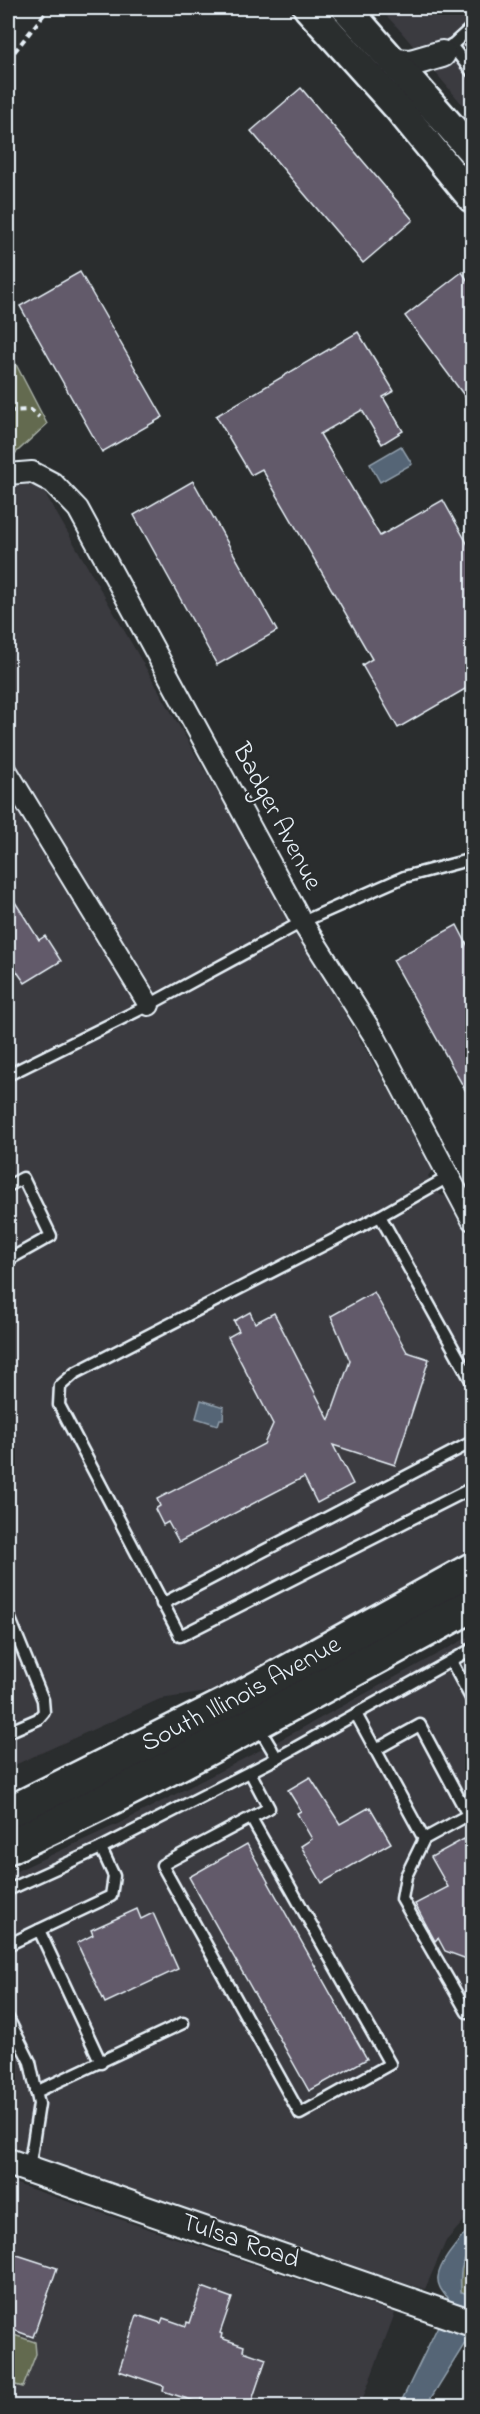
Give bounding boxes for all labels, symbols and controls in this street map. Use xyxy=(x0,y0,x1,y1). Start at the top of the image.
street label: Badger Avenue xyxy=(221,736,331,898)
street label: South Illinois Avenue xyxy=(135,1627,348,1763)
street label: Tulsa Road xyxy=(176,2204,305,2280)

